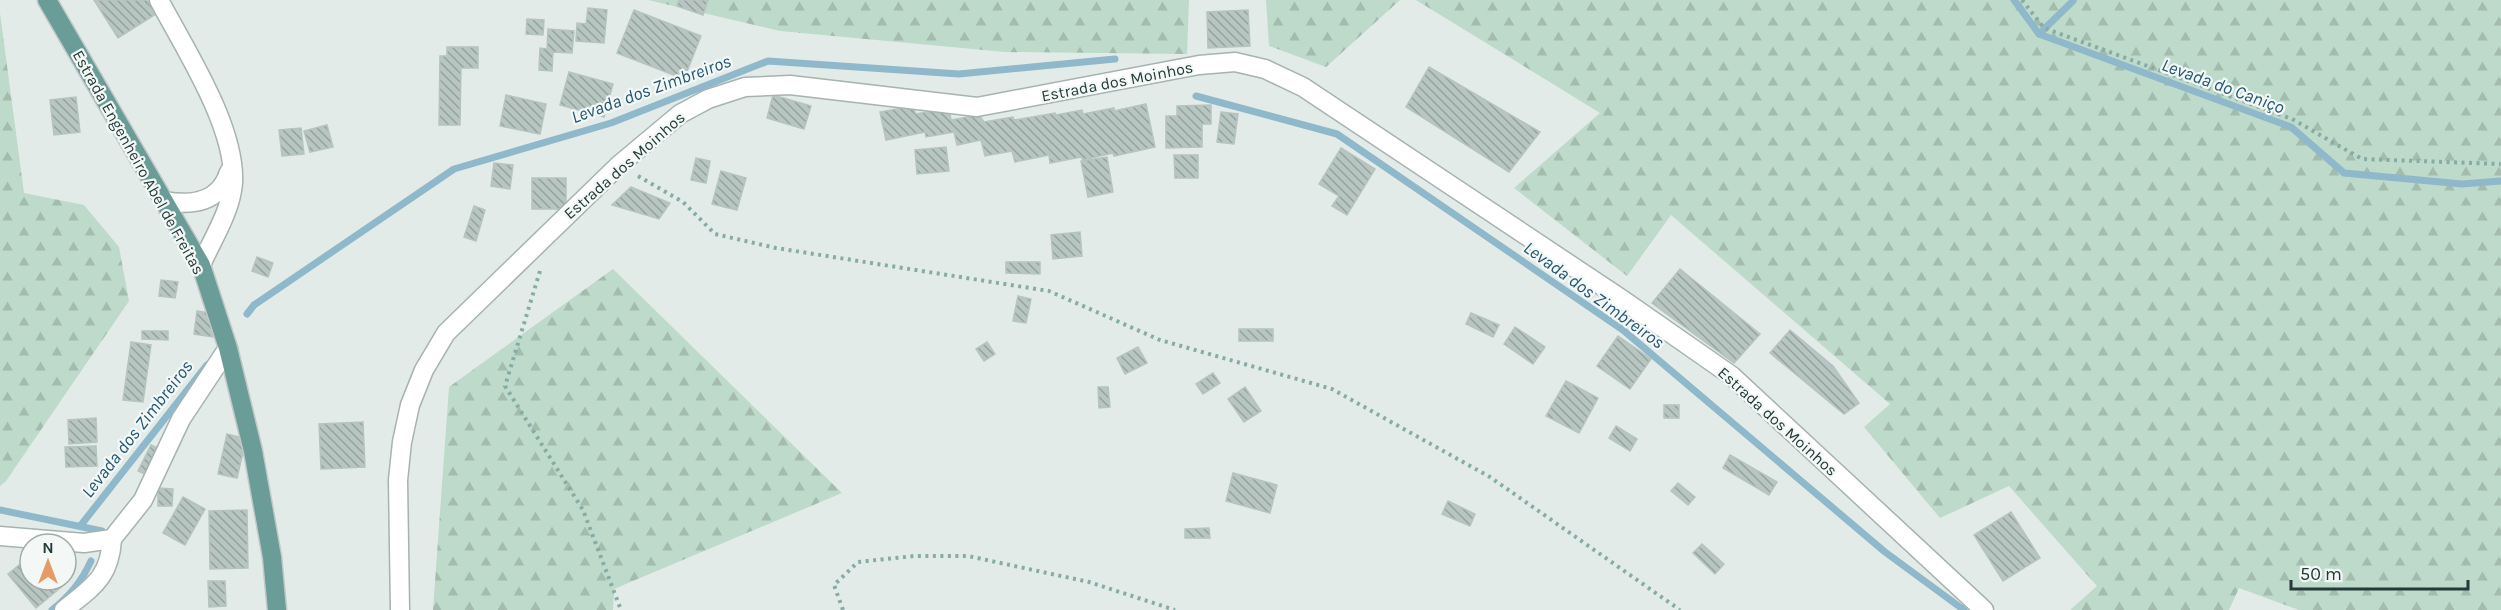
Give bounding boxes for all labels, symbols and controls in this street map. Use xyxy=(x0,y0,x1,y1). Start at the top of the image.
street label: Estrada Engenheiro Abel de Freitas xyxy=(69,47,208,278)
water label: Levada dos Zimbreiros xyxy=(568,50,734,128)
water label: Levada do Caniço xyxy=(2159,54,2287,118)
street label: Estrada dos Moinhos xyxy=(1040,57,1195,106)
street label: Estrada dos Moinhos xyxy=(560,108,689,223)
water label: Levada dos Zimbreiros xyxy=(1519,237,1669,353)
water label: Levada dos Zimbreiros xyxy=(76,356,198,502)
street label: Estrada dos Moinhos xyxy=(1714,363,1841,480)
north arrow xyxy=(18,532,78,592)
text: N xyxy=(42,538,54,557)
scale bar xyxy=(2291,553,2468,591)
text: 50 m xyxy=(2300,563,2342,585)

